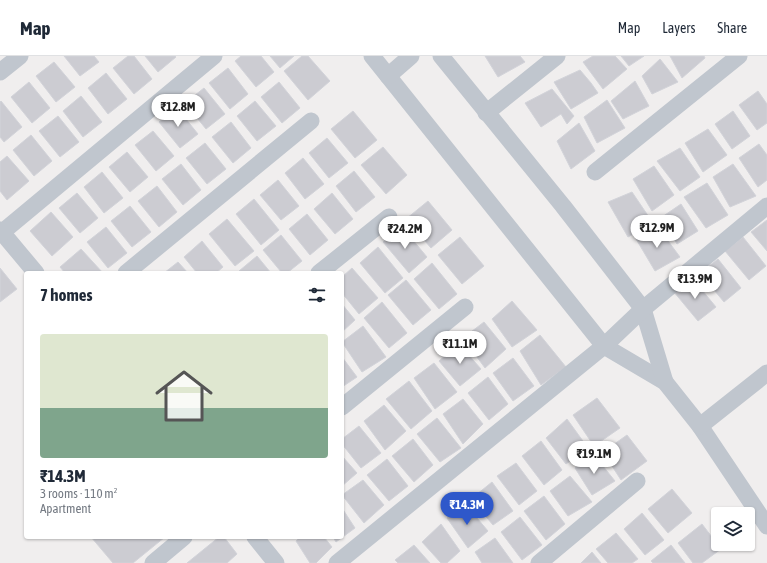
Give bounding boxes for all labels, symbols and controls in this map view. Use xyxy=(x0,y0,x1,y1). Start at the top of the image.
text: Map xyxy=(20,17,51,39)
text: Map xyxy=(618,20,640,36)
text: Layers xyxy=(662,20,695,36)
text: Share xyxy=(717,20,747,36)
pin: ₹12.8M xyxy=(145,94,211,128)
text: ₹12.8M xyxy=(161,99,195,114)
pin: ₹12.9M xyxy=(624,215,690,249)
pin: ₹24.2M xyxy=(372,216,438,250)
text: ₹12.9M xyxy=(640,220,674,235)
text: ₹24.2M xyxy=(388,221,422,236)
pin: ₹13.9M xyxy=(662,266,728,300)
text: ₹13.9M xyxy=(678,271,712,286)
icon: filters xyxy=(306,284,328,306)
text: 7 homes xyxy=(40,285,93,305)
pin: ₹11.1M xyxy=(427,331,493,365)
text: ₹11.1M xyxy=(443,336,477,351)
icon: home xyxy=(148,360,220,432)
pin: ₹19.1M xyxy=(561,441,627,475)
text: ₹19.1M xyxy=(577,446,611,461)
text: ₹14.3M xyxy=(40,466,86,486)
text: 3 rooms · 110 m² xyxy=(40,486,117,501)
pin: ₹14.3M xyxy=(434,492,500,526)
text: ₹14.3M xyxy=(450,497,484,512)
text: Apartment xyxy=(40,501,91,516)
map controls xyxy=(711,507,755,551)
button: layers xyxy=(711,507,755,551)

